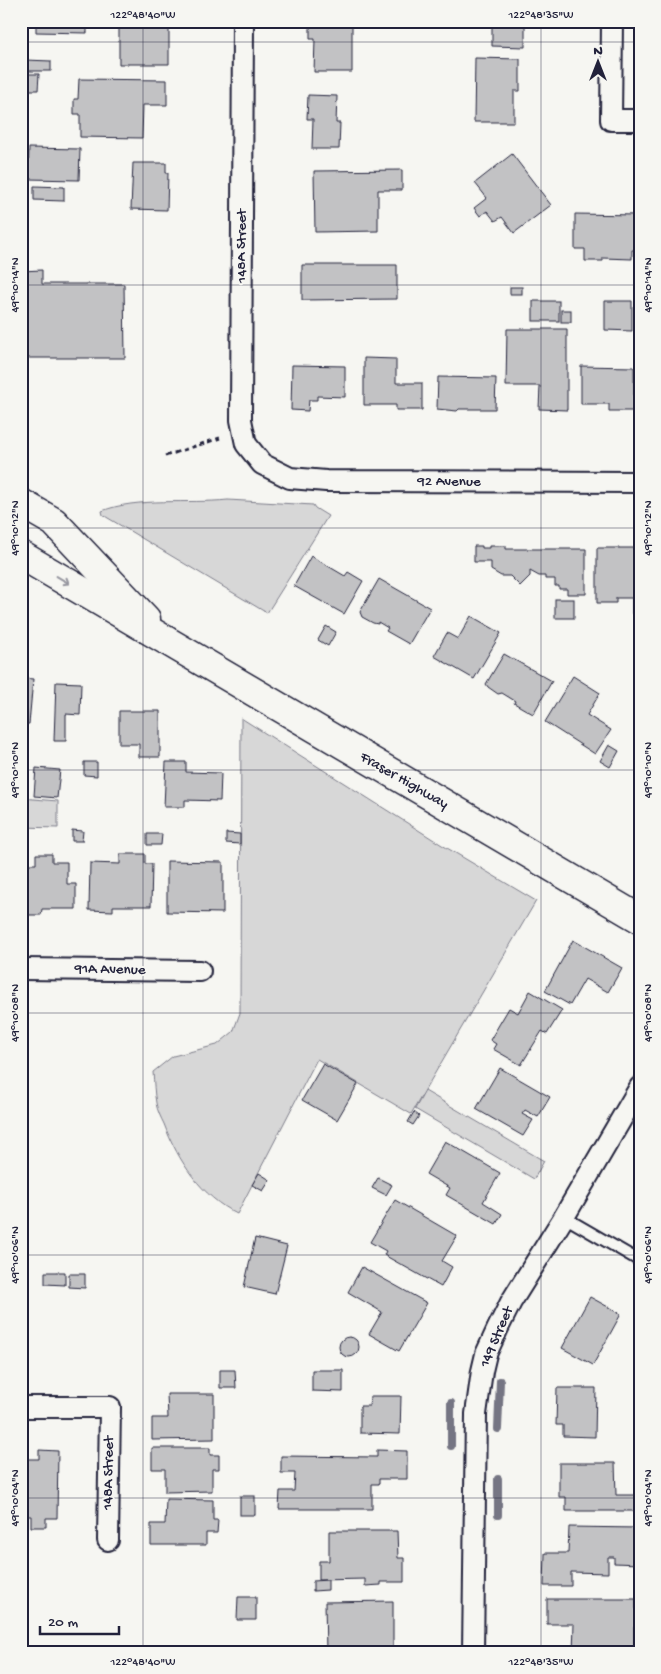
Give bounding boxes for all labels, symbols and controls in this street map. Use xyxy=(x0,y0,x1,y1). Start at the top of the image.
text: 122°48'40"W xyxy=(110,9,176,23)
text: 122°48'35"W xyxy=(507,9,574,23)
north arrow xyxy=(574,38,624,88)
text: N xyxy=(593,43,603,60)
street label: 148A Street xyxy=(233,207,251,284)
text: 49°10'14"N xyxy=(9,257,23,313)
text: 49°10'14"N xyxy=(642,257,656,313)
street label: 92 Avenue xyxy=(416,473,481,491)
text: 49°10'12"N xyxy=(9,500,23,556)
text: 49°10'12"N xyxy=(642,500,656,556)
one-way arrow xyxy=(56,576,70,586)
text: 49°10'10"N xyxy=(9,742,23,798)
text: 49°10'10"N xyxy=(642,742,656,798)
street label: Fraser Highway xyxy=(356,748,452,814)
street label: 91A Avenue xyxy=(73,960,146,980)
text: 49°10'08"N xyxy=(9,984,23,1042)
text: 49°10'08"N xyxy=(642,984,656,1042)
text: 49°10'06"N xyxy=(9,1226,23,1284)
text: 49°10'06"N xyxy=(642,1226,656,1284)
street label: 149 Street xyxy=(476,1302,519,1371)
street label: 148A Street xyxy=(99,1434,119,1511)
text: 49°10'04"N xyxy=(9,1469,23,1527)
text: 49°10'04"N xyxy=(642,1469,656,1527)
scale bar xyxy=(40,1604,119,1636)
text: 20 m xyxy=(48,1614,78,1632)
text: 122°48'40"W xyxy=(110,1656,176,1670)
text: 122°48'35"W xyxy=(507,1656,574,1670)

